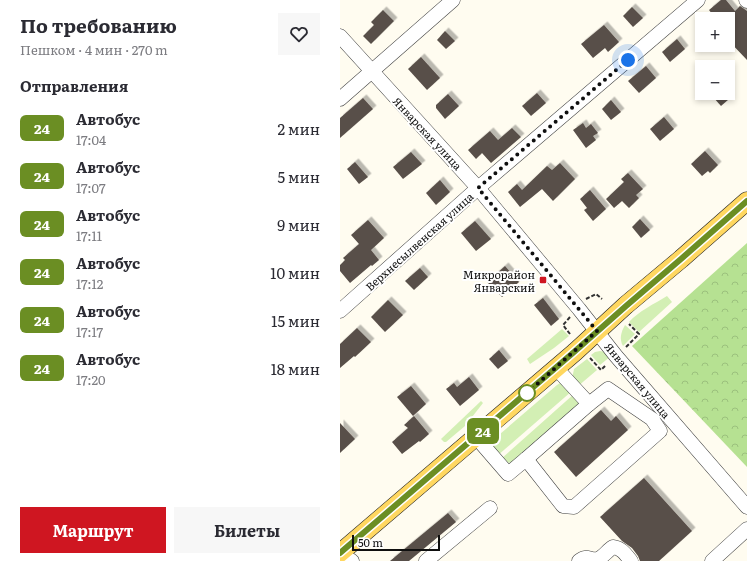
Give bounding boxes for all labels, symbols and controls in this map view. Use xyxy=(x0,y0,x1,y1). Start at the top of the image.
text: По требованию xyxy=(20,11,177,39)
map controls xyxy=(695,12,735,100)
button: + xyxy=(695,12,735,52)
button: heart xyxy=(278,13,320,55)
text: Пешком · 4 мин · 270 m xyxy=(20,40,168,59)
your location xyxy=(618,50,638,70)
button: − xyxy=(695,60,735,100)
text: Отправления xyxy=(20,74,128,97)
street label: Январская улица xyxy=(390,93,466,173)
text: Автобус xyxy=(76,107,140,130)
text: 2 мин xyxy=(277,117,320,140)
text: 24 xyxy=(34,118,50,138)
text: 17:04 xyxy=(76,130,106,149)
text: Автобус xyxy=(76,155,140,178)
text: 5 мин xyxy=(277,165,320,188)
text: 24 xyxy=(34,166,50,186)
text: 17:07 xyxy=(76,178,106,197)
street label: Верхнесылвенская улица xyxy=(361,188,477,294)
text: Автобус xyxy=(76,203,140,226)
text: 9 мин xyxy=(277,213,320,236)
text: 24 xyxy=(34,214,50,234)
text: 17:11 xyxy=(76,226,102,245)
text: Автобус xyxy=(76,251,140,274)
text: 10 мин xyxy=(270,261,320,284)
text: 24 xyxy=(34,262,50,282)
place label: Микрорайон Январский xyxy=(463,266,535,295)
text: 17:12 xyxy=(76,274,103,293)
marker: Микрорайон Январский xyxy=(538,275,548,285)
text: Автобус xyxy=(76,299,140,322)
text: 15 мин xyxy=(271,309,320,332)
text: 24 xyxy=(34,310,50,330)
text: 17:17 xyxy=(76,322,103,341)
street label: Январская улица xyxy=(601,339,675,421)
text: Автобус xyxy=(76,347,140,370)
text: 18 мин xyxy=(271,357,320,380)
text: 24 xyxy=(34,358,50,378)
text: 17:20 xyxy=(76,370,106,389)
unlabelled marker xyxy=(518,384,536,402)
line badge: 24 xyxy=(465,418,501,444)
text: 24 xyxy=(475,421,491,441)
button: Маршрут xyxy=(20,507,166,553)
button: Билеты xyxy=(174,507,320,553)
scale bar xyxy=(352,533,440,552)
text: 50 m xyxy=(358,534,383,550)

